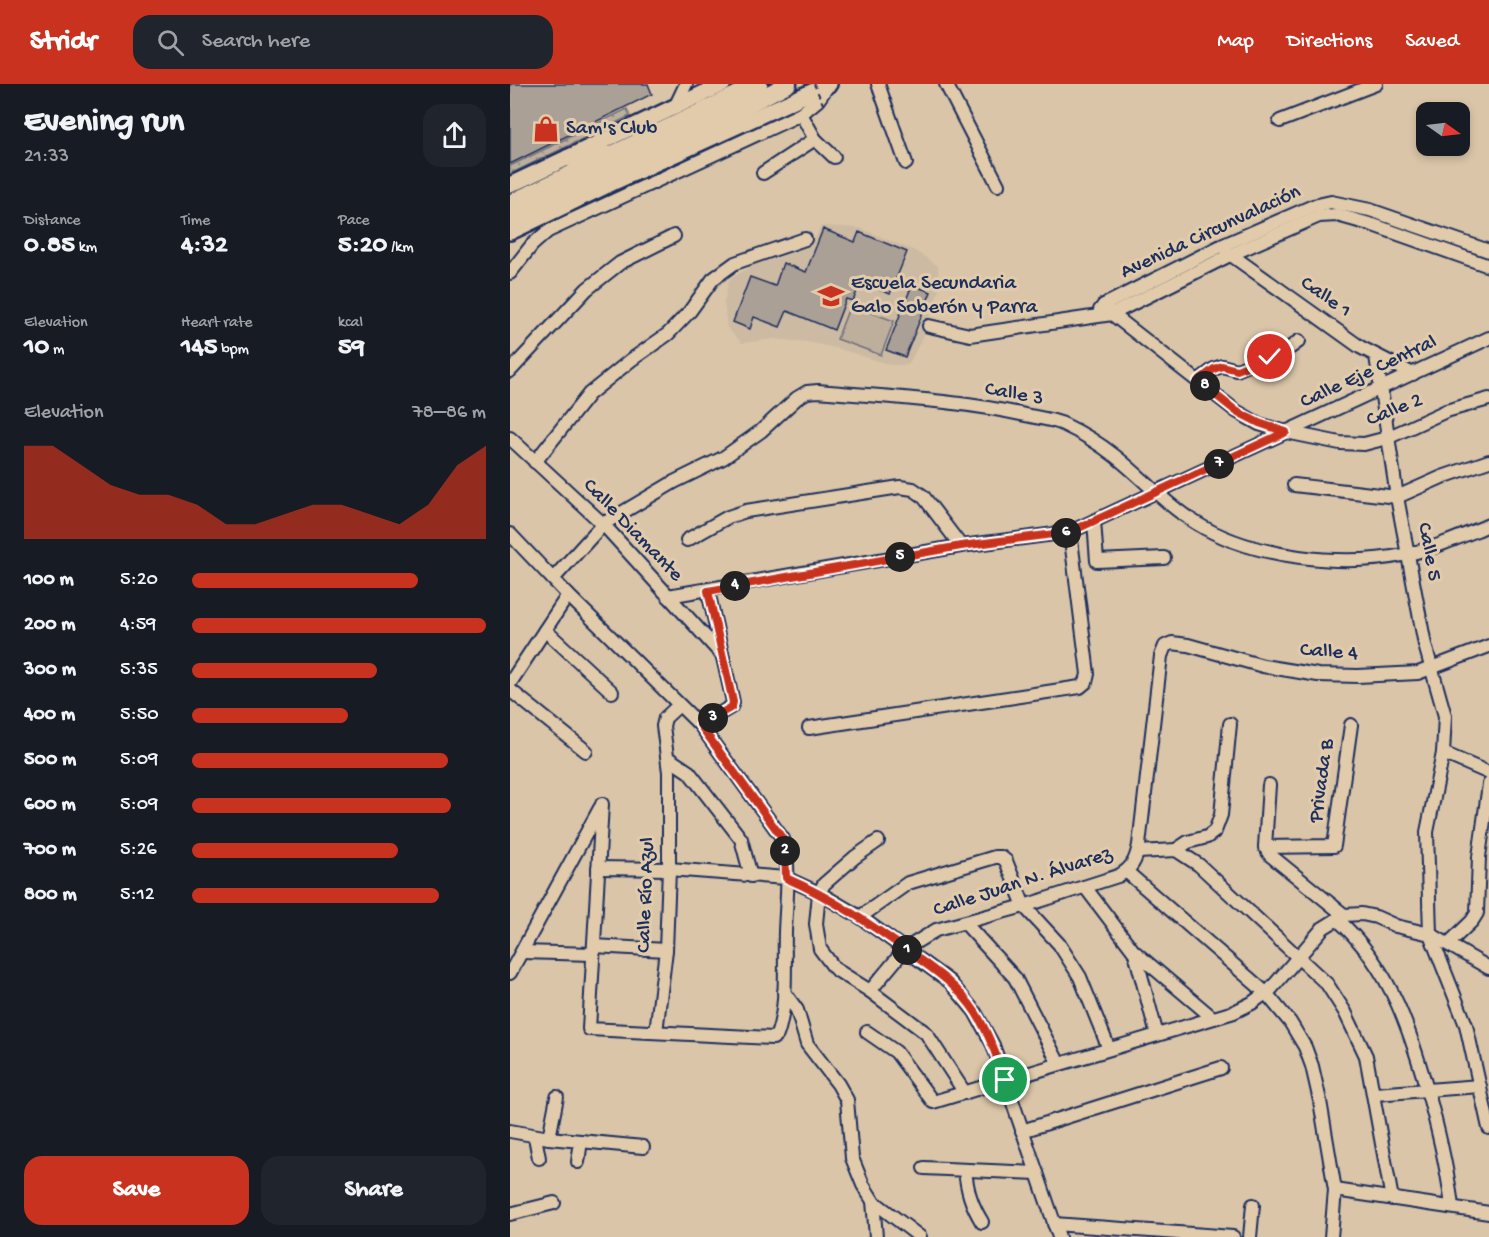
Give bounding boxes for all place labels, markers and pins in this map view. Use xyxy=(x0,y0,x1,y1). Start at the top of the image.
shop icon: Sam's Club xyxy=(531,114,561,144)
place label: Sam's Club xyxy=(566,117,657,142)
place label: Escuela Secundaria Galo Soberón y Parra xyxy=(851,272,1039,321)
school or university icon: Escuela Secundaria Galo Soberón y Parra xyxy=(816,281,846,311)
pin xyxy=(1244,331,1295,382)
pin: 8 xyxy=(1190,371,1220,401)
pin: 7 xyxy=(1204,449,1234,479)
pin: 6 xyxy=(1051,518,1081,548)
pin: 5 xyxy=(885,542,915,572)
pin: 4 xyxy=(720,571,750,601)
pin: 3 xyxy=(698,703,728,733)
pin: 2 xyxy=(770,836,800,866)
pin: 1 xyxy=(892,935,922,965)
pin xyxy=(979,1054,1030,1105)

